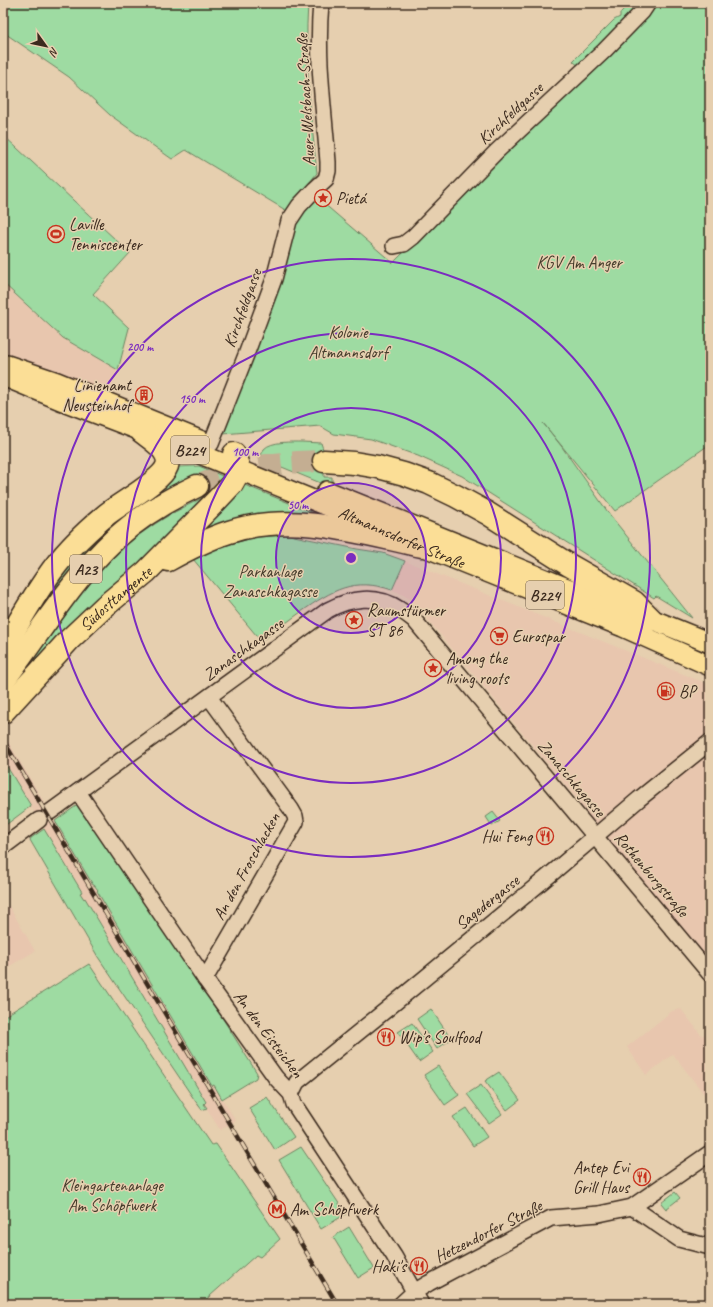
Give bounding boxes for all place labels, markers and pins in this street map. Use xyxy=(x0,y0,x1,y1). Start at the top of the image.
place icon: Pietá xyxy=(313,188,333,208)
place label: Pietá xyxy=(336,188,367,209)
place label: Laville Tenniscenter xyxy=(69,214,143,255)
sports icon: Laville Tenniscenter xyxy=(46,224,66,244)
place label: Linienamt Neusteinhof xyxy=(62,375,135,416)
building icon: Linienamt Neusteinhof xyxy=(134,385,154,405)
centre of rings xyxy=(344,551,358,565)
place label: Raumstürmer ST 86 xyxy=(367,600,447,641)
place icon: Raumstürmer ST 86 xyxy=(344,610,364,630)
supermarket icon: Eurospar xyxy=(489,626,509,646)
place label: Eurospar xyxy=(512,626,567,647)
place label: Among the living roots xyxy=(446,648,510,689)
place icon: Among the living roots xyxy=(423,658,443,678)
fuel station icon: BP xyxy=(656,681,676,701)
place label: BP xyxy=(679,681,698,702)
place label: Hui Feng xyxy=(482,826,534,847)
restaurant icon: Hui Feng xyxy=(535,826,555,846)
restaurant icon: Wip's Soulfood xyxy=(376,1027,396,1047)
place label: Wip's Soulfood xyxy=(399,1027,482,1048)
place label: Antep Evi Grill Haus xyxy=(573,1157,631,1198)
restaurant icon: Antep Evi Grill Haus xyxy=(632,1167,652,1187)
metro station icon: Am Schöpfwerk xyxy=(267,1199,287,1219)
place label: Am Schöpfwerk xyxy=(290,1199,380,1220)
place label: Haki's xyxy=(372,1256,408,1277)
restaurant icon: Haki's xyxy=(409,1256,429,1276)

